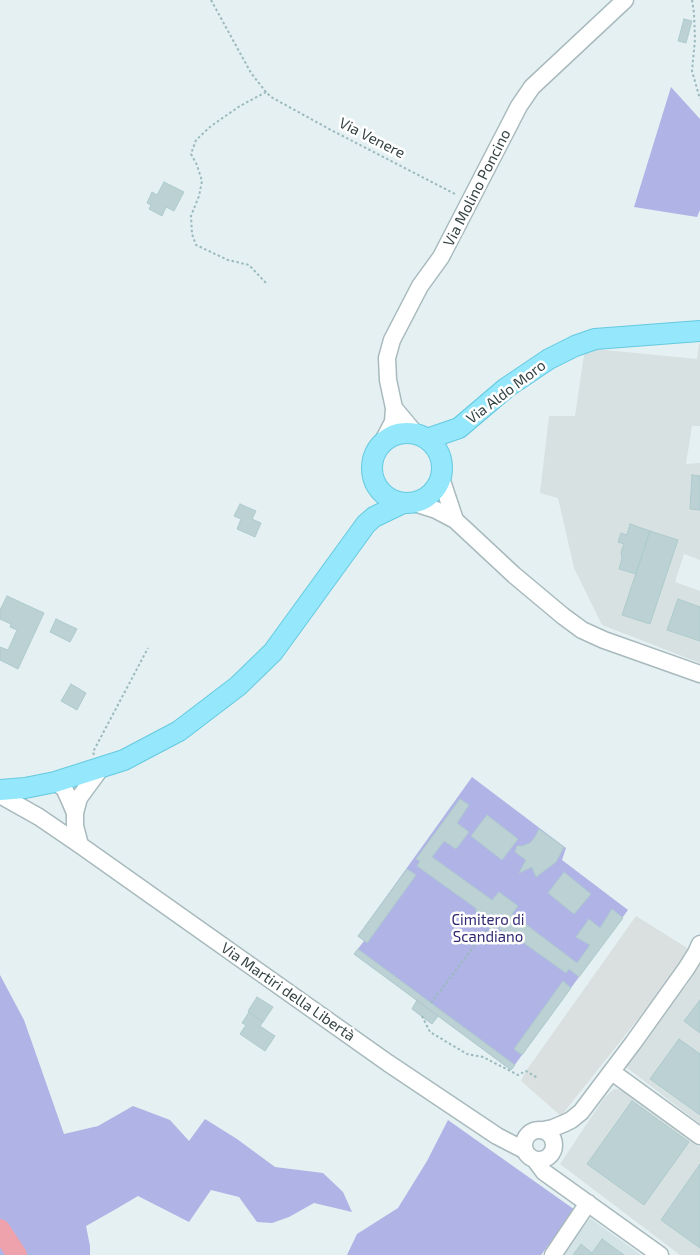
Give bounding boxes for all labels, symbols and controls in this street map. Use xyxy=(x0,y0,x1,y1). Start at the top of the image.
street label: Via Venere xyxy=(336,114,408,162)
street label: Via Molino Poncino xyxy=(440,126,514,250)
street label: Via Aldo Moro xyxy=(463,356,549,428)
park label: Cimitero di Scandiano xyxy=(452,911,524,946)
street label: Via Martiri della Libertà xyxy=(218,939,358,1045)

